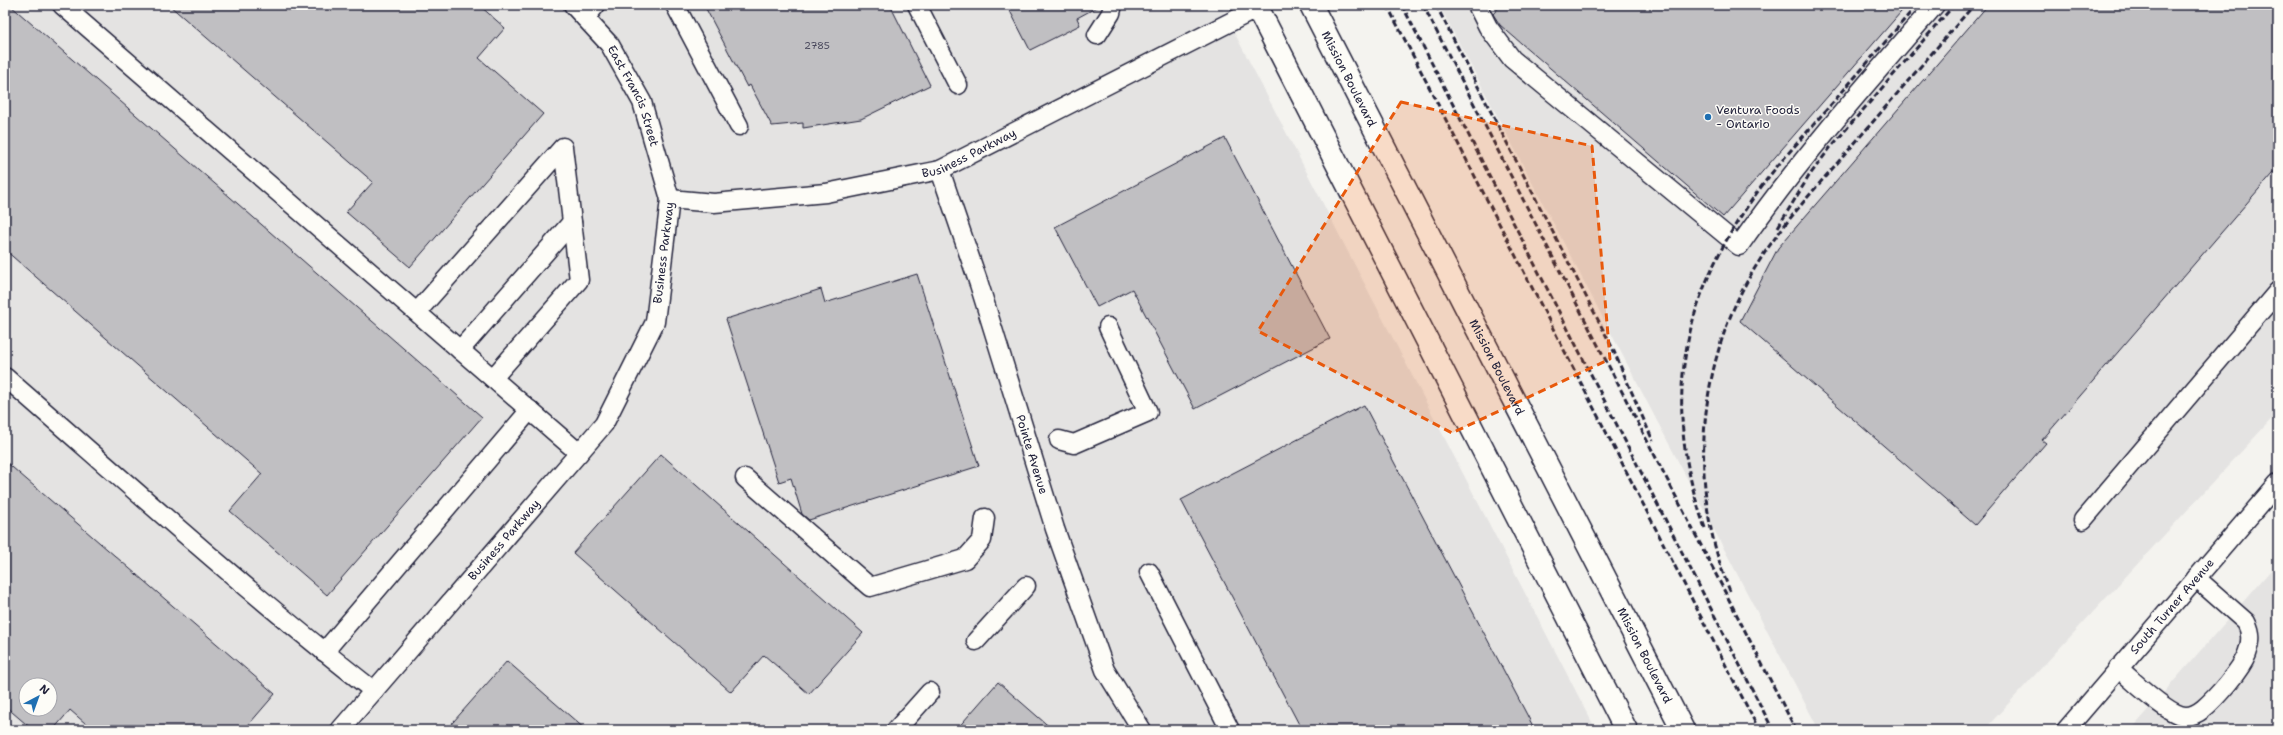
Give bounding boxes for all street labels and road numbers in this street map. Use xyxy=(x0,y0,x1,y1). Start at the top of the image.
street label: Mission Boulevard xyxy=(1318,28,1380,130)
street label: East Francis Street xyxy=(604,42,662,148)
street label: Business Parkway xyxy=(921,125,1019,181)
street label: Business Parkway xyxy=(649,201,678,305)
street label: Mission Boulevard xyxy=(1466,316,1528,418)
street label: Pointe Avenue xyxy=(1012,413,1052,496)
street label: Business Parkway xyxy=(464,496,544,584)
street label: South Turner Avenue xyxy=(2127,555,2218,658)
street label: Mission Boulevard xyxy=(1613,605,1676,706)

